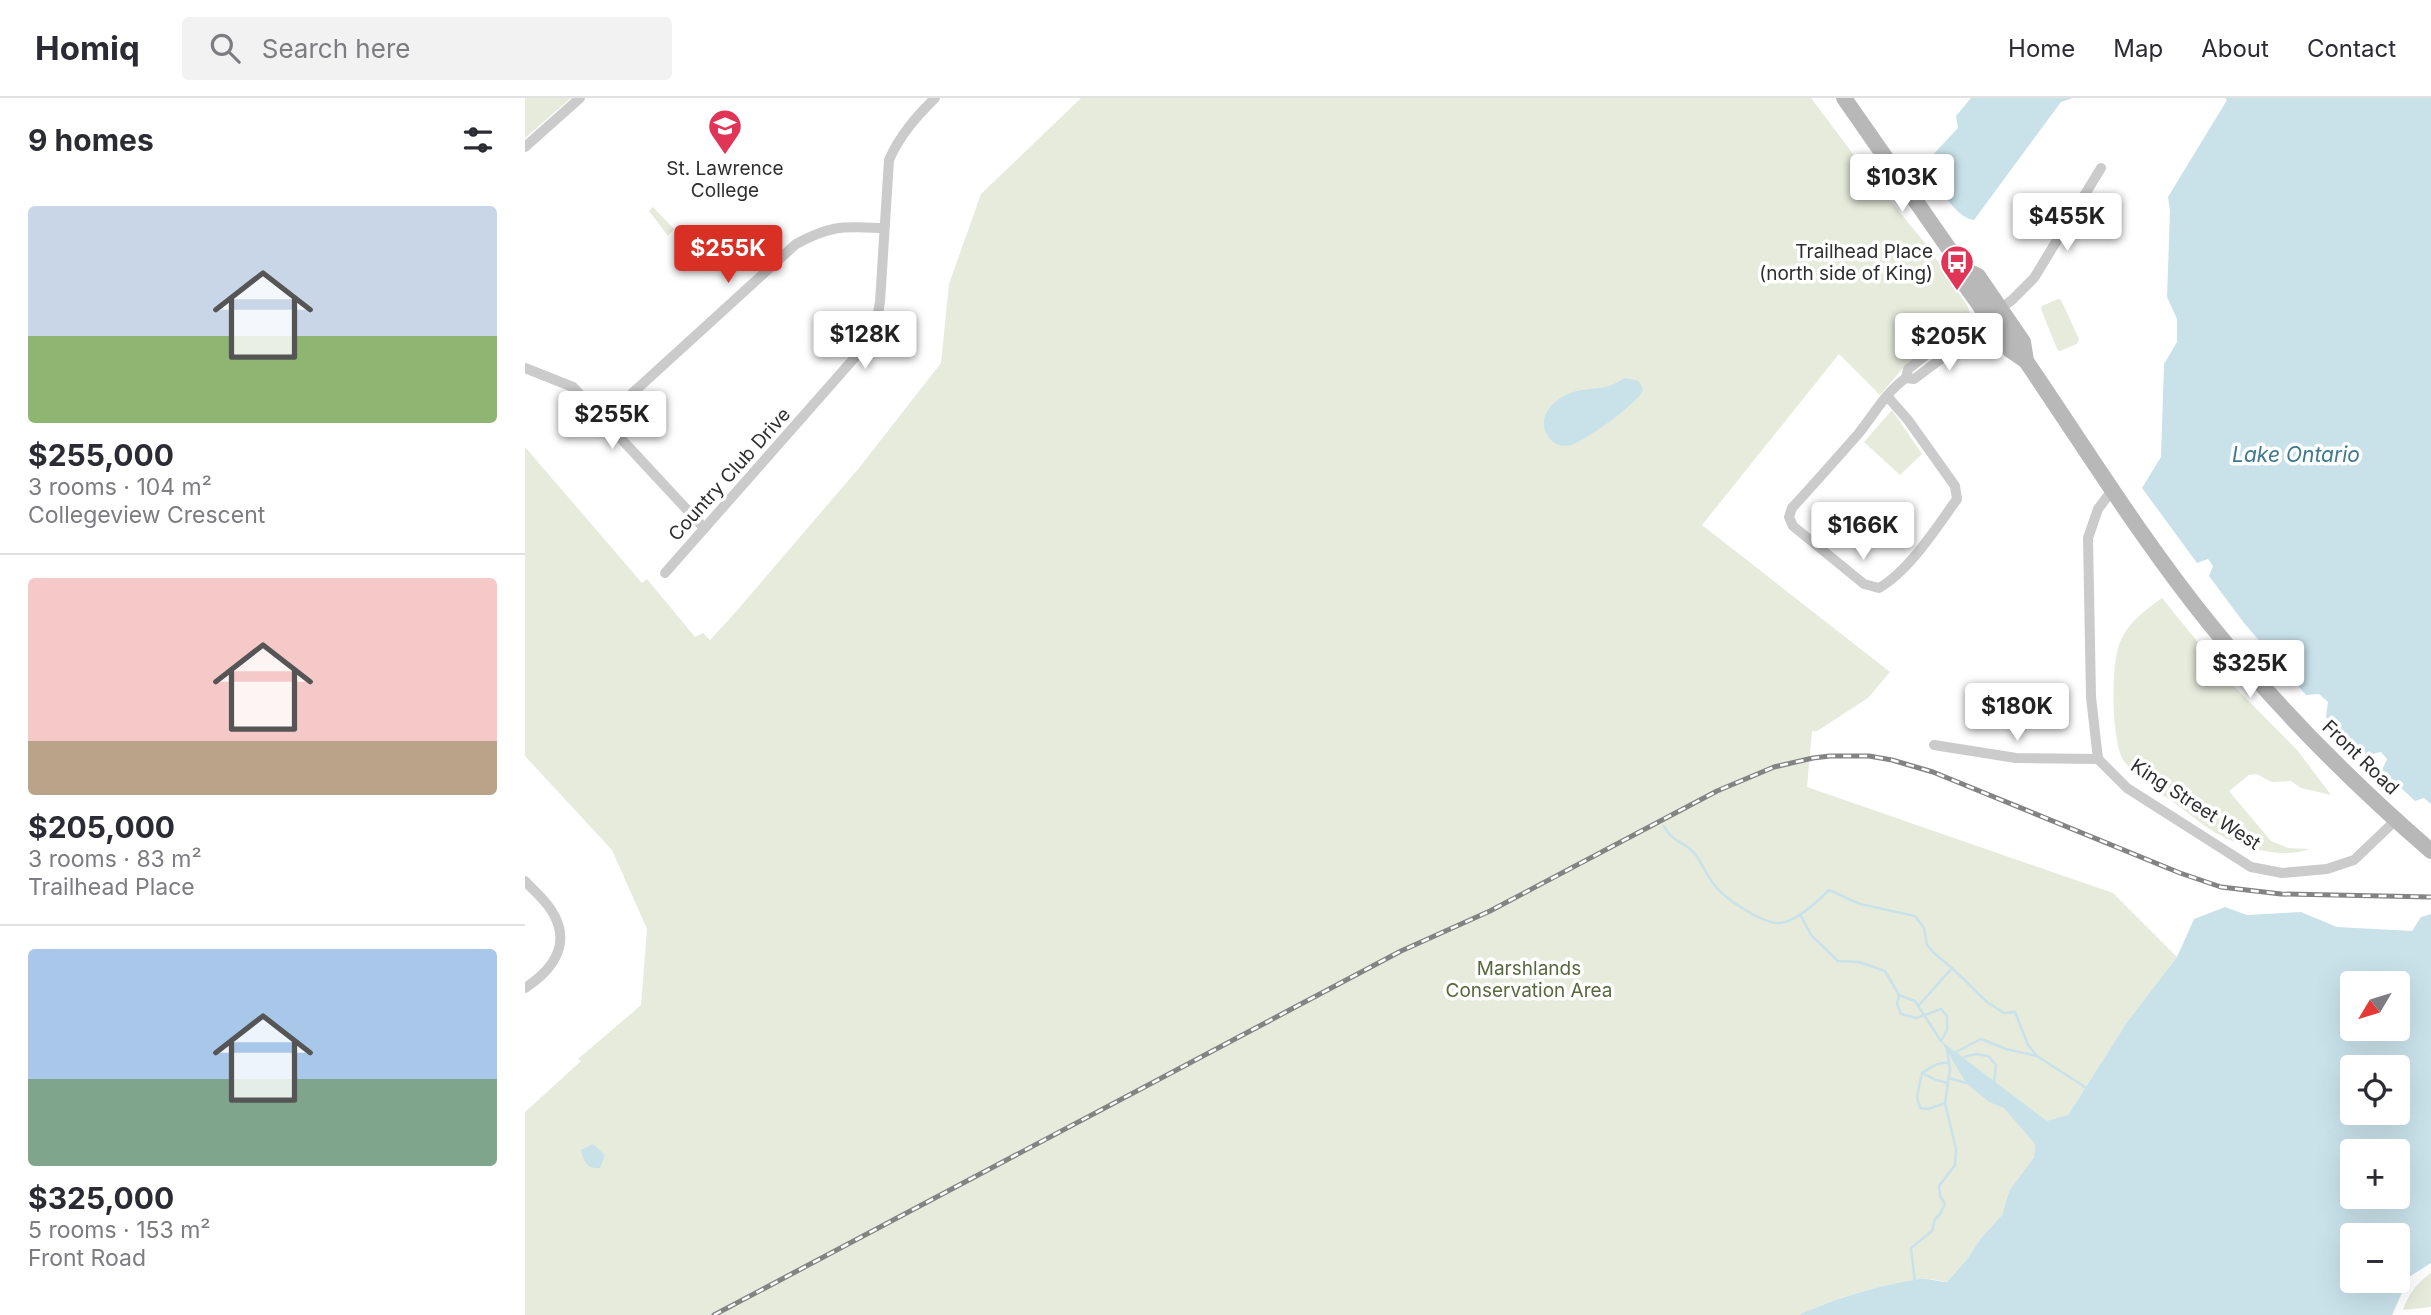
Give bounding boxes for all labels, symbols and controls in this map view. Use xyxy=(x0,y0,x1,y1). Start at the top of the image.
search box xyxy=(182,17,672,80)
text: Homiq xyxy=(35,28,140,68)
icon: search xyxy=(206,29,244,67)
text: Search here xyxy=(262,33,410,64)
text: Home xyxy=(2008,34,2075,63)
text: Map xyxy=(2113,34,2163,63)
text: About xyxy=(2201,34,2269,63)
text: Contact xyxy=(2307,34,2396,63)
school or university icon: St. Lawrence College xyxy=(706,107,744,156)
icon: filters xyxy=(459,121,497,159)
text: 9 homes xyxy=(28,122,154,158)
pin: $103K xyxy=(1853,155,1951,214)
place label: St. Lawrence College xyxy=(666,157,784,202)
text: $103K xyxy=(1866,163,1938,191)
pin: $455K xyxy=(2018,194,2116,253)
text: $455K xyxy=(2029,202,2105,230)
pin: $255K xyxy=(679,226,777,285)
text: $255K xyxy=(690,234,766,262)
place label: Trailhead Place (north side of King) xyxy=(1759,240,1933,285)
bus stop icon: Trailhead Place (north side of King) xyxy=(1938,243,1976,292)
icon: home xyxy=(200,252,326,378)
pin: $128K xyxy=(816,312,914,371)
pin: $205K xyxy=(1900,314,1998,373)
text: $128K xyxy=(830,320,900,348)
text: $205K xyxy=(1911,322,1987,350)
pin: $255K xyxy=(563,392,661,451)
text: $255K xyxy=(574,400,650,428)
street label: Country Club Drive xyxy=(664,403,795,546)
text: $255,000 xyxy=(28,437,174,473)
water label: Lake Ontario xyxy=(2232,442,2360,467)
text: 3 rooms · 104 m² xyxy=(28,473,212,501)
text: Collegeview Crescent xyxy=(28,501,265,529)
pin: $166K xyxy=(1814,503,1912,562)
text: $166K xyxy=(1827,511,1899,539)
icon: home xyxy=(200,624,326,750)
pin: $325K xyxy=(2201,640,2299,700)
text: $325K xyxy=(2212,649,2288,677)
pin: $180K xyxy=(1968,684,2066,743)
text: $180K xyxy=(1981,692,2053,720)
street label: Front Road xyxy=(2318,715,2404,800)
street label: King Street West xyxy=(2127,754,2265,855)
text: $205,000 xyxy=(28,809,175,845)
text: 3 rooms · 83 m² xyxy=(28,845,202,873)
text: Trailhead Place xyxy=(28,873,195,901)
park label: Marshlands Conservation Area xyxy=(1446,957,1612,1002)
north arrow xyxy=(2340,971,2410,1041)
map controls xyxy=(2340,971,2410,1293)
icon: home xyxy=(200,995,326,1121)
button: locate xyxy=(2340,1055,2410,1125)
button: + xyxy=(2340,1139,2410,1209)
text: $325,000 xyxy=(28,1180,174,1216)
text: 5 rooms · 153 m² xyxy=(28,1216,210,1244)
button: − xyxy=(2340,1223,2410,1293)
text: Front Road xyxy=(28,1244,146,1272)

